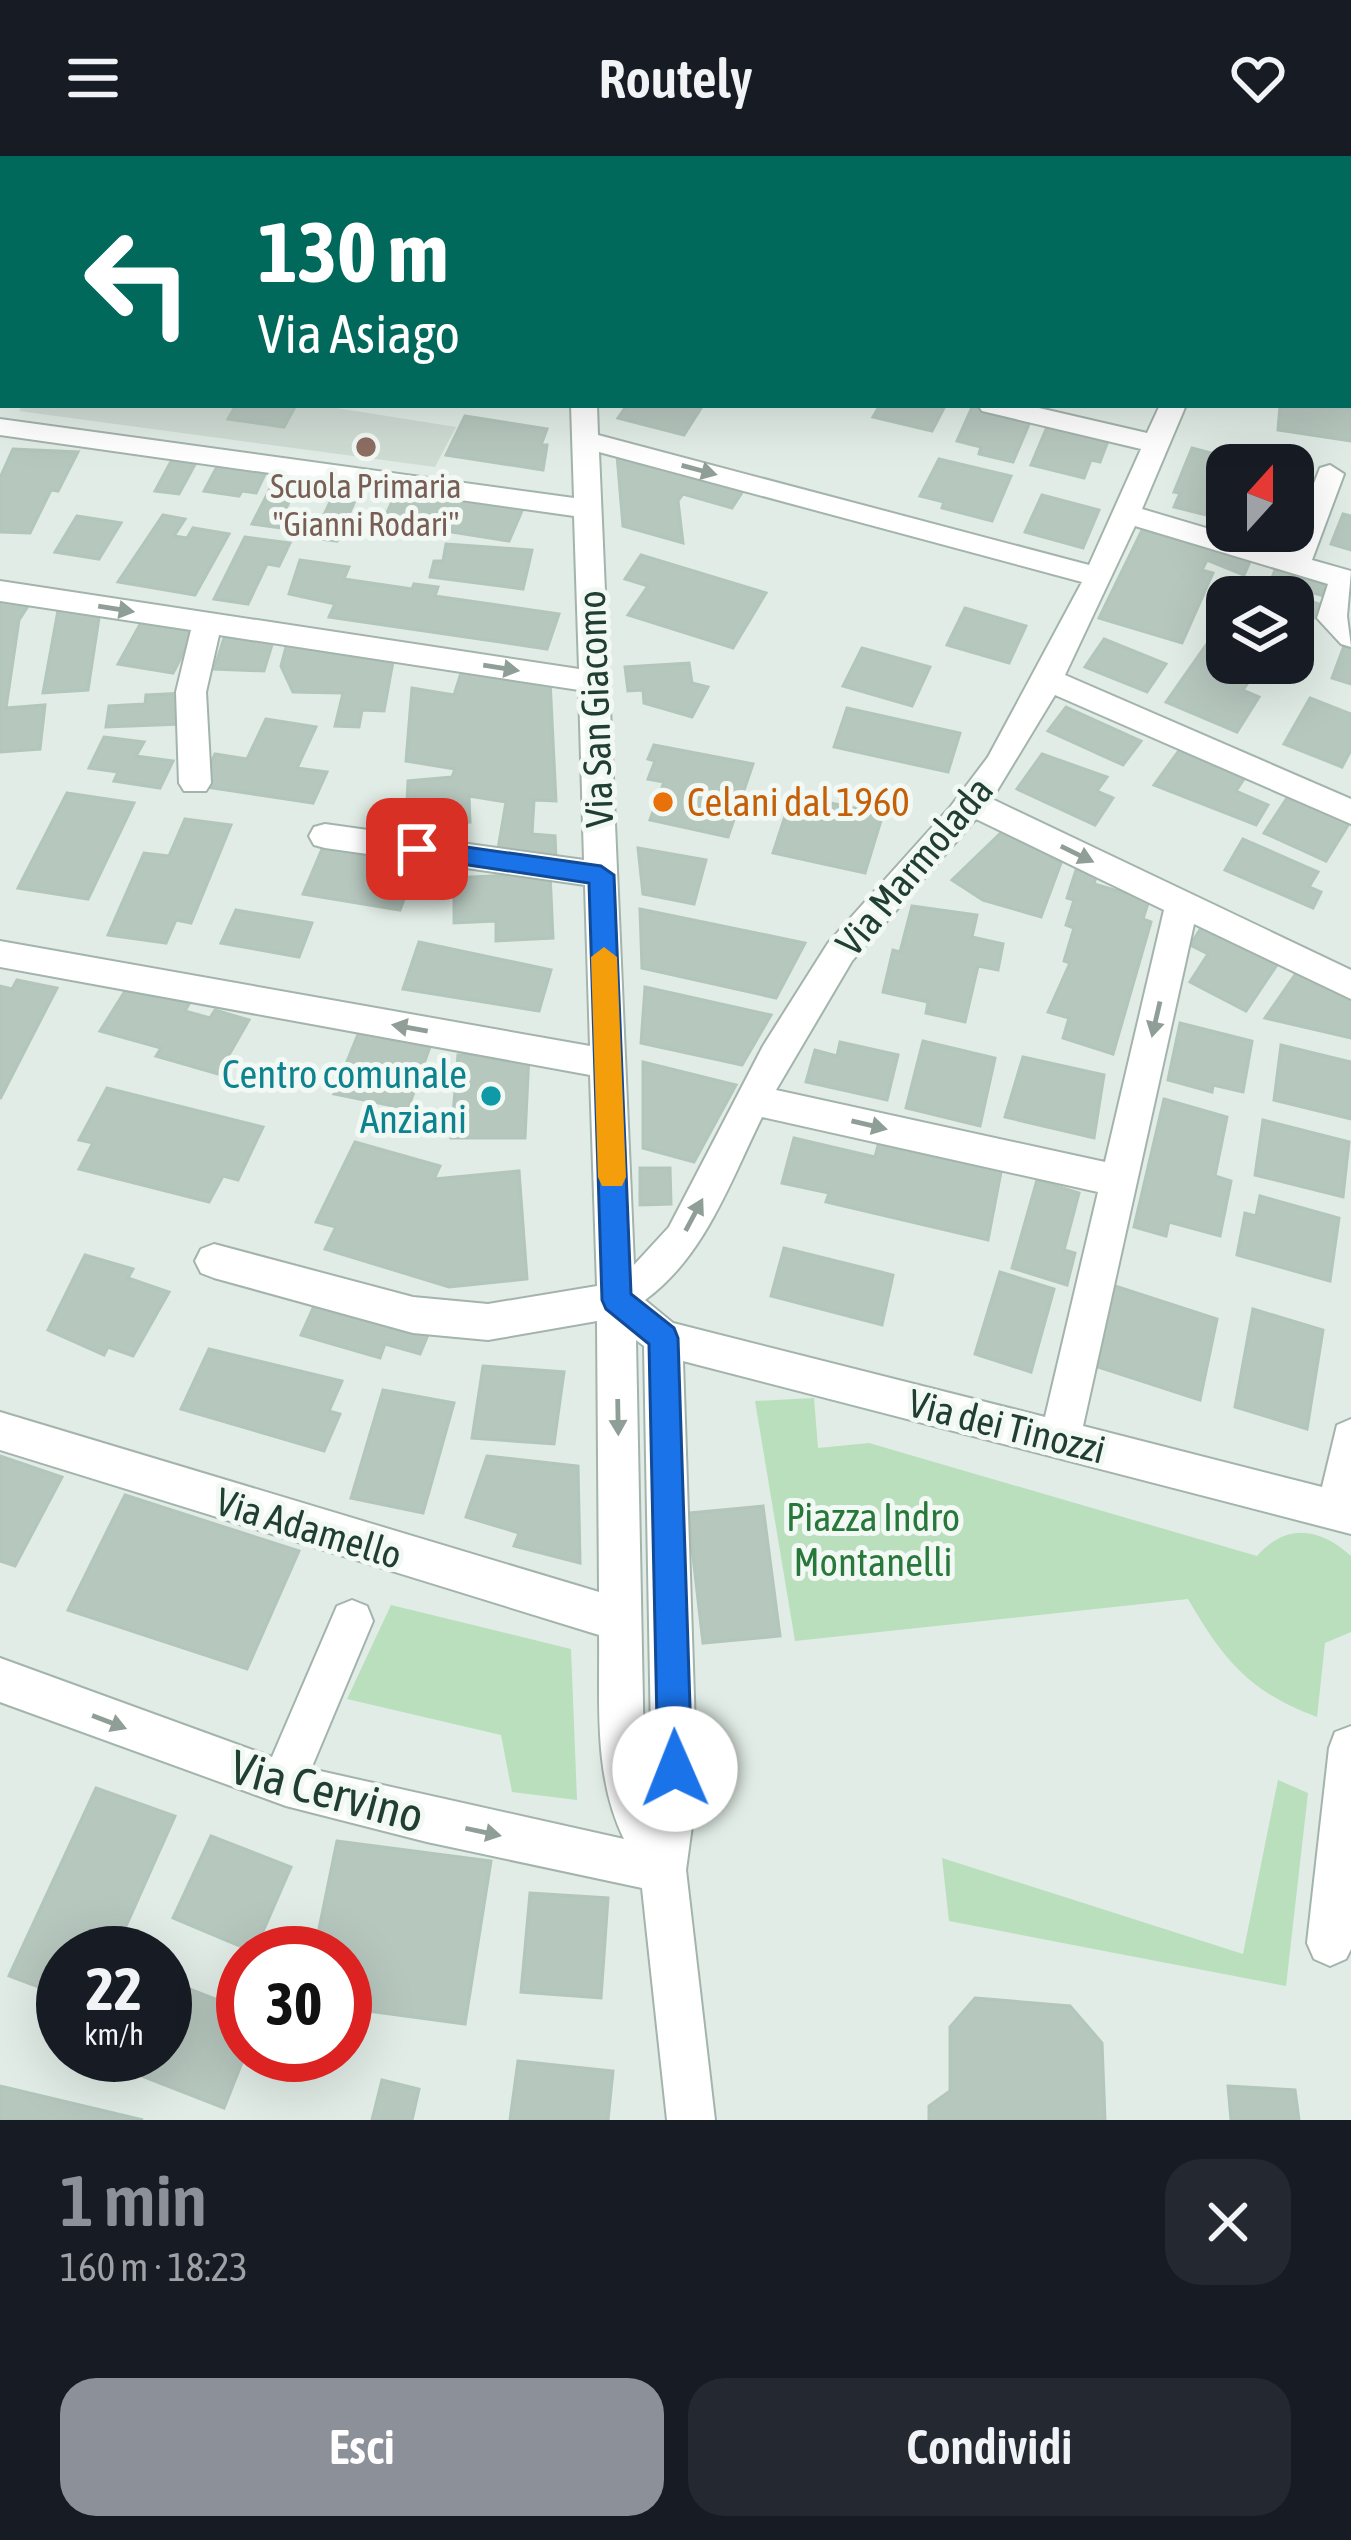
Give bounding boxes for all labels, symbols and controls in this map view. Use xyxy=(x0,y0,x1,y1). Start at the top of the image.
icon: menu xyxy=(60,45,126,111)
icon: heart xyxy=(1225,45,1291,111)
text: Routely xyxy=(598,48,753,109)
icon: left xyxy=(60,204,216,360)
text: 130 m xyxy=(258,204,448,300)
text: Via Asiago xyxy=(258,303,460,364)
marker: Scuola Primaria "Gianni Rodari" xyxy=(353,434,379,460)
north arrow xyxy=(1206,444,1314,552)
map controls xyxy=(1206,444,1314,684)
one-way arrow xyxy=(680,462,717,481)
place label: Scuola Primaria "Gianni Rodari" xyxy=(270,467,462,543)
button: layers xyxy=(1206,576,1314,684)
street label: Via San Giacomo xyxy=(569,590,621,828)
one-way arrow xyxy=(97,600,135,618)
one-way arrow xyxy=(483,659,520,678)
street label: Via Marmolada xyxy=(827,768,1001,964)
place label: Celani dal 1960 xyxy=(687,780,910,824)
marker: Celani dal 1960 xyxy=(650,789,676,815)
pin xyxy=(366,798,468,900)
icon: arrive xyxy=(384,816,450,882)
one-way arrow xyxy=(1060,844,1095,864)
one-way arrow xyxy=(1146,1000,1165,1037)
one-way arrow xyxy=(390,1018,428,1037)
place label: Centro comunale Anziani xyxy=(222,1052,467,1141)
marker: Centro comunale Anziani xyxy=(478,1083,504,1109)
one-way arrow xyxy=(851,1117,889,1136)
one-way arrow xyxy=(684,1198,704,1233)
street label: Via dei Tinozzi xyxy=(904,1380,1110,1472)
one-way arrow xyxy=(608,1399,627,1437)
street label: Via Adamello xyxy=(211,1479,407,1577)
park label: Piazza Indro Montanelli xyxy=(786,1495,960,1584)
position arrow xyxy=(612,1706,738,1832)
one-way arrow xyxy=(91,1714,127,1733)
street label: Via Cervino xyxy=(225,1738,430,1843)
one-way arrow xyxy=(464,1823,502,1842)
speed limit sign: 30 xyxy=(216,1926,372,2082)
text: 22 xyxy=(86,1954,142,2023)
text: km/h xyxy=(84,2017,144,2051)
text: 1 min xyxy=(60,2159,207,2241)
button: close xyxy=(1165,2159,1291,2285)
text: 160 m · 18:23 xyxy=(60,2245,248,2289)
button: Esci xyxy=(60,2378,664,2516)
button: Condividi xyxy=(688,2378,1291,2516)

